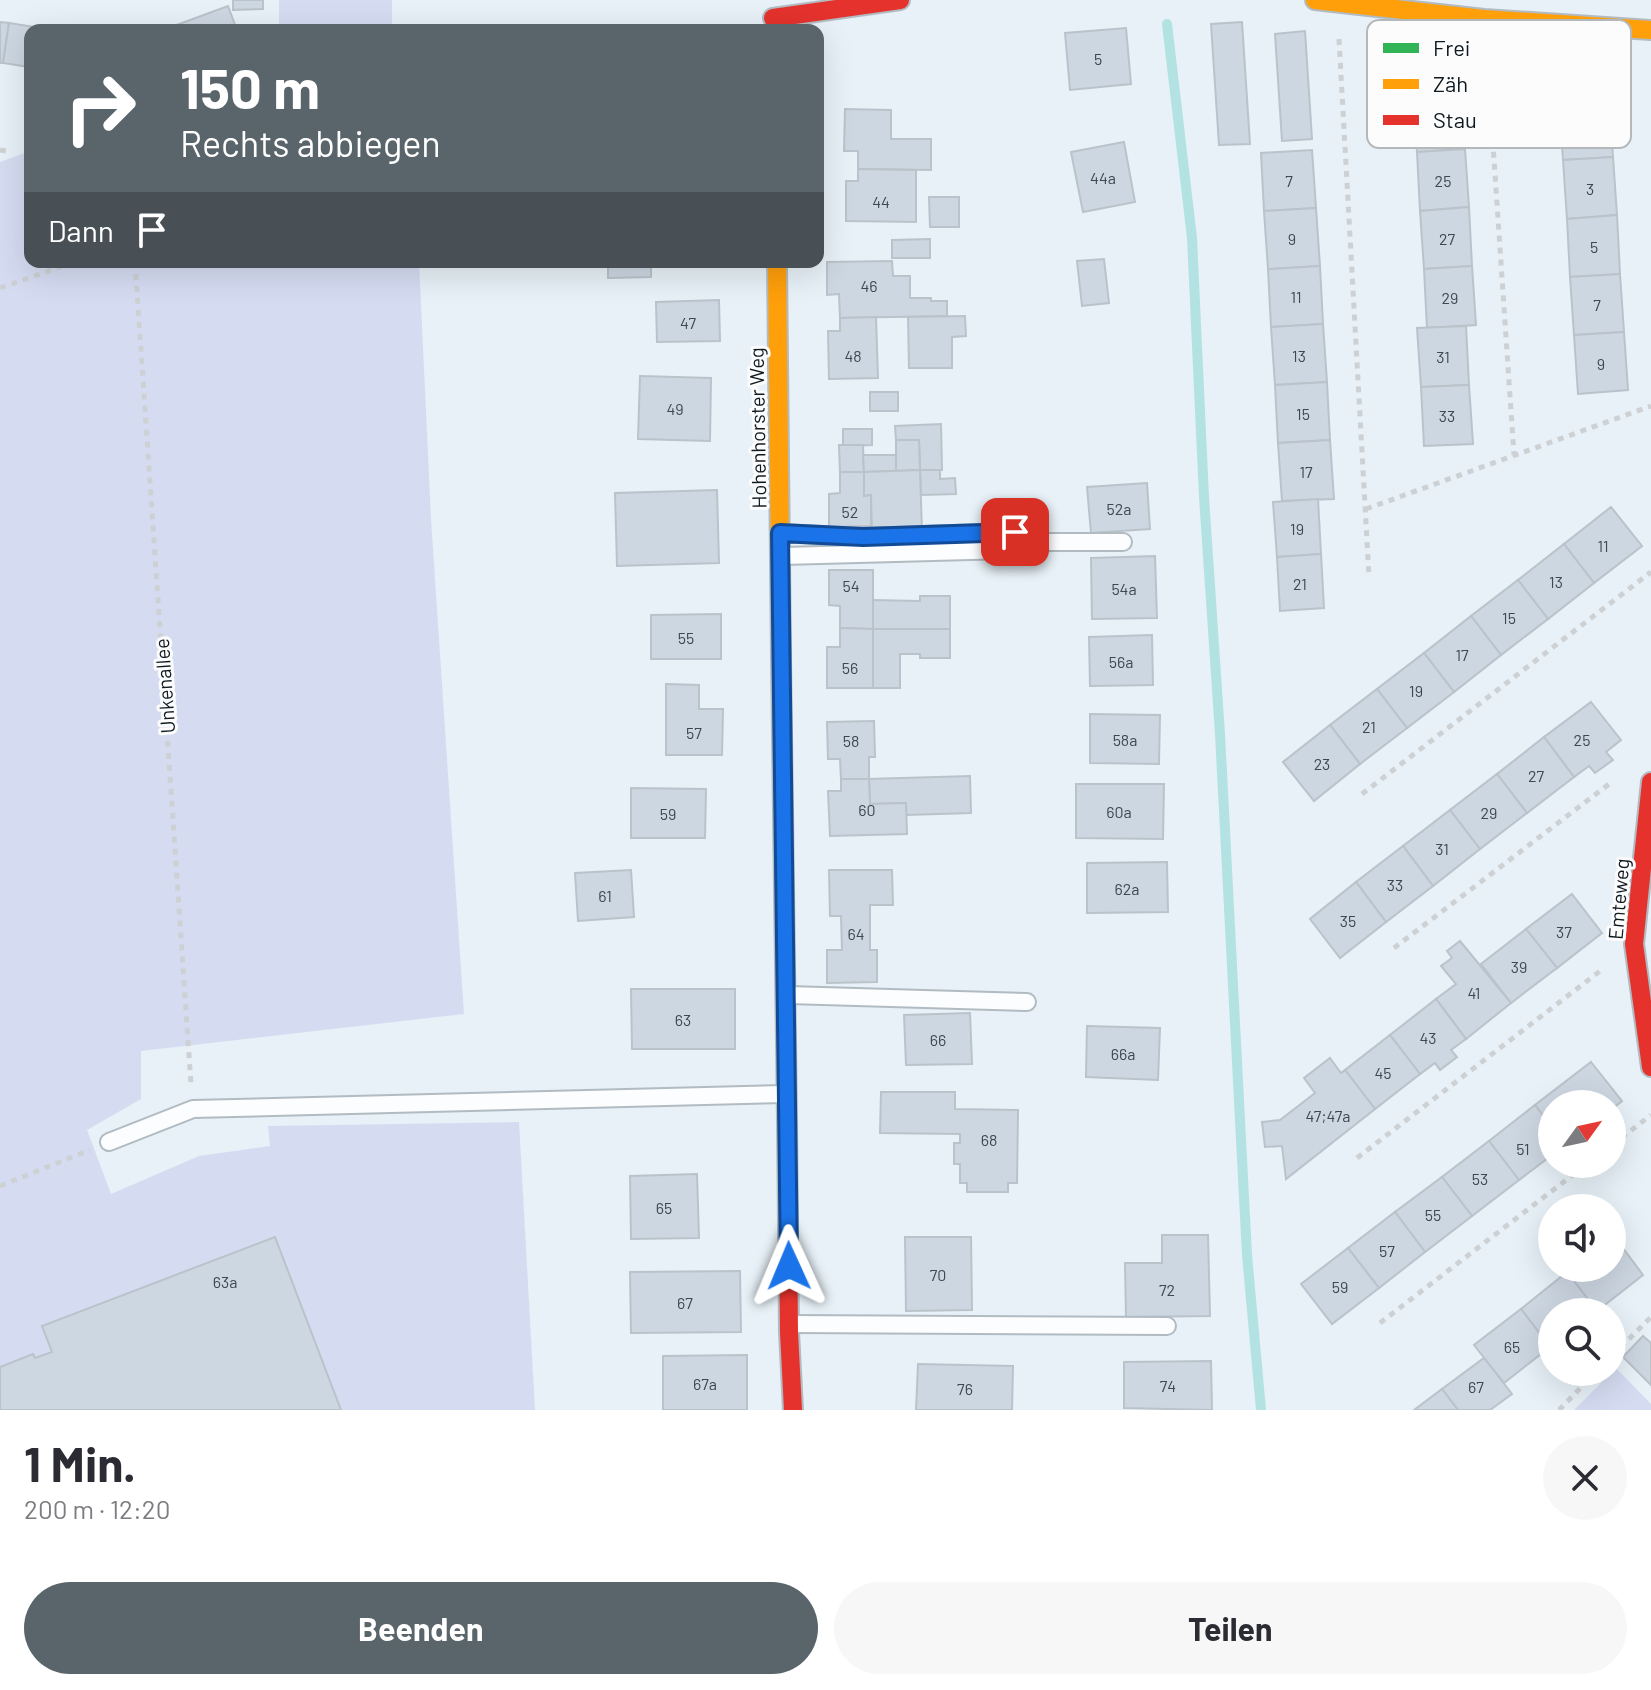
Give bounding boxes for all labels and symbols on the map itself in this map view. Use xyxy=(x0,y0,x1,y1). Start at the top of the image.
legend xyxy=(1367,20,1631,148)
text: Frei xyxy=(1433,34,1470,60)
house number: 5 xyxy=(1094,49,1102,68)
text: Zäh xyxy=(1433,70,1468,96)
text: Stau xyxy=(1433,106,1477,132)
house number: 44a xyxy=(1090,168,1116,187)
house number: 7 xyxy=(1285,171,1293,190)
house number: 25 xyxy=(1435,171,1451,190)
house number: 3 xyxy=(1586,179,1594,198)
house number: 44 xyxy=(872,192,890,211)
house number: 9 xyxy=(1288,229,1296,248)
house number: 27 xyxy=(1439,229,1455,248)
house number: 5 xyxy=(1590,237,1598,256)
house number: 46 xyxy=(860,276,878,295)
house number: 11 xyxy=(1290,287,1302,306)
house number: 29 xyxy=(1442,288,1458,307)
house number: 7 xyxy=(1593,295,1601,314)
house number: 47 xyxy=(680,313,696,332)
house number: 48 xyxy=(844,346,862,365)
house number: 13 xyxy=(1292,346,1306,365)
street label: Hohenhorster Weg xyxy=(744,347,770,509)
house number: 31 xyxy=(1436,347,1450,366)
house number: 9 xyxy=(1597,354,1605,373)
house number: 49 xyxy=(666,399,684,418)
house number: 15 xyxy=(1296,404,1310,423)
house number: 33 xyxy=(1439,406,1455,425)
house number: 17 xyxy=(1299,462,1313,481)
pin xyxy=(981,498,1049,566)
house number: 52a xyxy=(1107,499,1131,518)
house number: 52 xyxy=(842,502,858,521)
house number: 19 xyxy=(1290,519,1304,538)
house number: 11 xyxy=(1597,536,1609,555)
house number: 13 xyxy=(1549,572,1563,591)
house number: 21 xyxy=(1293,574,1307,593)
house number: 54 xyxy=(842,576,860,595)
house number: 54a xyxy=(1111,579,1137,598)
house number: 15 xyxy=(1502,608,1516,627)
house number: 55 xyxy=(678,628,694,647)
street label: Unkenallee xyxy=(149,638,179,734)
house number: 17 xyxy=(1455,645,1469,664)
house number: 56a xyxy=(1109,652,1133,671)
house number: 56 xyxy=(842,658,858,677)
house number: 19 xyxy=(1409,681,1423,700)
house number: 21 xyxy=(1362,717,1376,736)
house number: 57 xyxy=(686,723,702,742)
house number: 58a xyxy=(1113,730,1137,749)
house number: 25 xyxy=(1574,730,1590,749)
house number: 58 xyxy=(843,731,859,750)
house number: 23 xyxy=(1314,754,1330,773)
house number: 27 xyxy=(1528,766,1544,785)
house number: 60 xyxy=(858,800,876,819)
house number: 60a xyxy=(1106,802,1132,821)
house number: 29 xyxy=(1481,803,1497,822)
house number: 59 xyxy=(660,804,676,823)
house number: 31 xyxy=(1435,839,1449,858)
street label: Emteweg xyxy=(1602,857,1634,941)
house number: 33 xyxy=(1387,875,1403,894)
house number: 62a xyxy=(1115,879,1140,898)
house number: 61 xyxy=(598,886,612,905)
house number: 35 xyxy=(1340,911,1356,930)
house number: 37 xyxy=(1556,922,1572,941)
house number: 64 xyxy=(847,924,865,943)
house number: 39 xyxy=(1511,957,1527,976)
house number: 41 xyxy=(1468,983,1480,1002)
house number: 63 xyxy=(675,1010,691,1029)
house number: 43 xyxy=(1419,1028,1437,1047)
house number: 66 xyxy=(930,1030,946,1049)
house number: 66a xyxy=(1111,1044,1135,1063)
house number: 45 xyxy=(1374,1063,1392,1082)
north arrow xyxy=(1538,1090,1626,1178)
house number: 47;47a xyxy=(1306,1106,1350,1125)
house number: 68 xyxy=(981,1130,997,1149)
house number: 51 xyxy=(1516,1139,1530,1158)
house number: 53 xyxy=(1472,1169,1488,1188)
house number: 65 xyxy=(656,1198,672,1217)
house number: 55 xyxy=(1425,1205,1441,1224)
position arrow xyxy=(747,1224,831,1308)
house number: 57 xyxy=(1379,1241,1395,1260)
house number: 70 xyxy=(930,1265,946,1284)
house number: 63a xyxy=(213,1272,237,1291)
house number: 59 xyxy=(1332,1277,1348,1296)
house number: 72 xyxy=(1159,1280,1175,1299)
house number: 67 xyxy=(677,1293,693,1312)
house number: 65 xyxy=(1504,1337,1520,1356)
house number: 67a xyxy=(693,1374,717,1393)
house number: 74 xyxy=(1160,1376,1176,1395)
house number: 67 xyxy=(1468,1377,1484,1396)
house number: 76 xyxy=(957,1379,973,1398)

